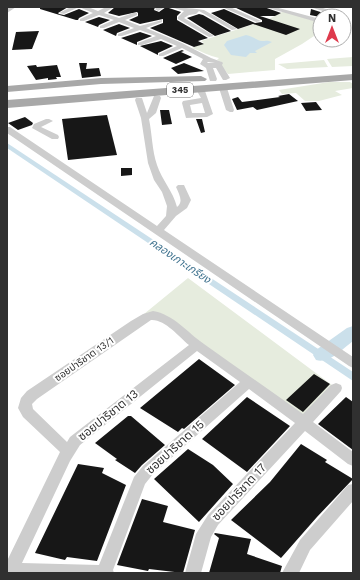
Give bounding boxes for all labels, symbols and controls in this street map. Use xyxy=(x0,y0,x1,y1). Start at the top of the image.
north arrow xyxy=(312,8,352,48)
text: N xyxy=(328,12,336,25)
road number: 345 xyxy=(167,83,193,97)
water label: คลองเกาะเกรียง xyxy=(147,236,214,287)
street label: ซอยปาริชาต 13/1 xyxy=(52,335,116,383)
street label: ซอยปาริชาต 13 xyxy=(75,386,141,444)
street label: ซอยปาริชาต 15 xyxy=(143,417,207,477)
street label: ซอยปาริชาต 17 xyxy=(209,460,269,523)

